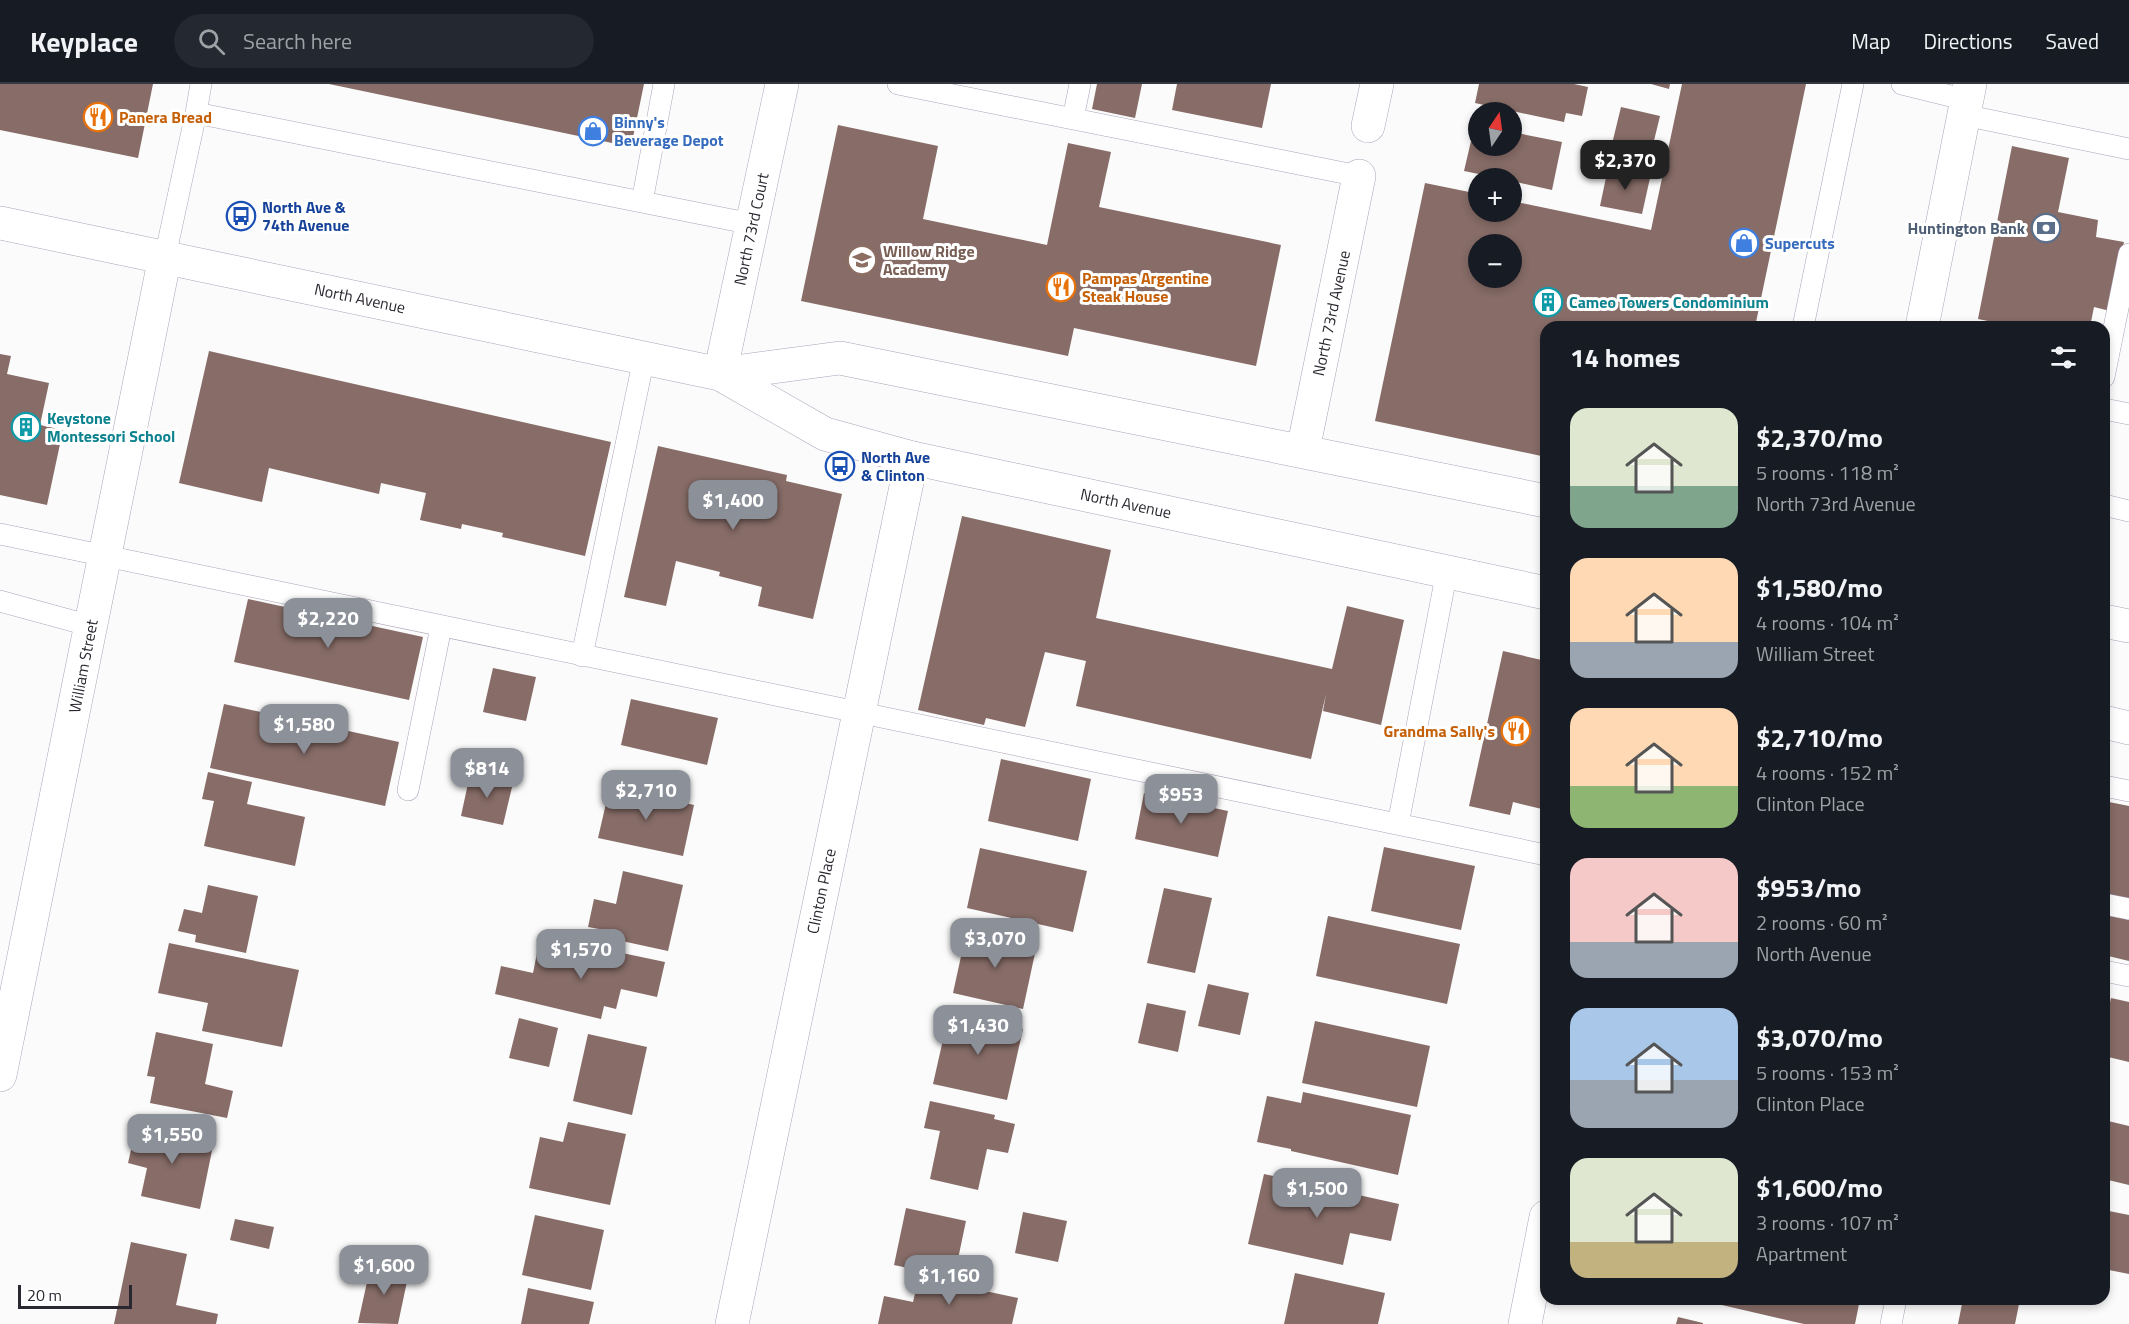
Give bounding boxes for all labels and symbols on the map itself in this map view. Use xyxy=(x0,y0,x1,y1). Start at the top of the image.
restaurant icon: Panera Bread xyxy=(82,101,114,133)
north arrow xyxy=(1468,102,1522,156)
place label: Panera Bread xyxy=(119,105,212,129)
place label: Binny's Beverage Depot xyxy=(614,110,724,152)
shop icon: Binny's Beverage Depot xyxy=(577,115,609,147)
pin: $2,370 xyxy=(1576,140,1674,191)
street label: North 73rd Court xyxy=(727,170,775,287)
place label: North Ave & 74th Avenue xyxy=(262,195,349,237)
bus stop icon: North Ave & 74th Avenue xyxy=(225,200,257,232)
bank icon: Huntington Bank xyxy=(2030,212,2062,244)
place label: Huntington Bank xyxy=(1907,216,2026,240)
shop icon: Supercuts xyxy=(1728,227,1760,259)
place label: Supercuts xyxy=(1765,231,1835,255)
place label: Willow Ridge Academy xyxy=(883,239,975,281)
school or university icon: Willow Ridge Academy xyxy=(846,244,878,276)
street label: North 73rd Avenue xyxy=(1306,248,1356,378)
place label: Pampas Argentine Steak House xyxy=(1082,266,1209,308)
restaurant icon: Pampas Argentine Steak House xyxy=(1045,271,1077,303)
street label: North Avenue xyxy=(312,277,408,319)
building icon: Cameo Towers Condominium xyxy=(1532,286,1564,318)
place label: Cameo Towers Condominium xyxy=(1569,290,1769,314)
place label: Keystone Montessori School xyxy=(47,406,175,448)
building icon: Keystone Montessori School xyxy=(10,411,42,443)
place label: North Ave & Clinton xyxy=(861,445,930,487)
bus stop icon: North Ave & Clinton xyxy=(824,450,856,482)
pin: $1,400 xyxy=(684,480,782,531)
street label: North Avenue xyxy=(1078,482,1174,524)
pin: $2,220 xyxy=(279,598,377,649)
street label: William Street xyxy=(62,617,104,715)
pin: $1,580 xyxy=(255,704,353,755)
restaurant icon: Grandma Sally's xyxy=(1500,715,1532,747)
place label: Grandma Sally's xyxy=(1383,719,1495,743)
pin: $814 xyxy=(451,748,523,799)
pin: $2,710 xyxy=(597,770,695,821)
pin: $953 xyxy=(1145,774,1217,825)
street label: Clinton Place xyxy=(800,846,842,936)
pin: $3,070 xyxy=(946,918,1044,969)
pin: $1,570 xyxy=(532,929,630,980)
pin: $1,430 xyxy=(929,1005,1027,1056)
pin: $1,550 xyxy=(123,1114,221,1165)
pin: $1,500 xyxy=(1268,1168,1366,1219)
pin: $1,600 xyxy=(335,1245,433,1296)
pin: $1,160 xyxy=(900,1255,998,1306)
scale bar xyxy=(18,1282,132,1310)

